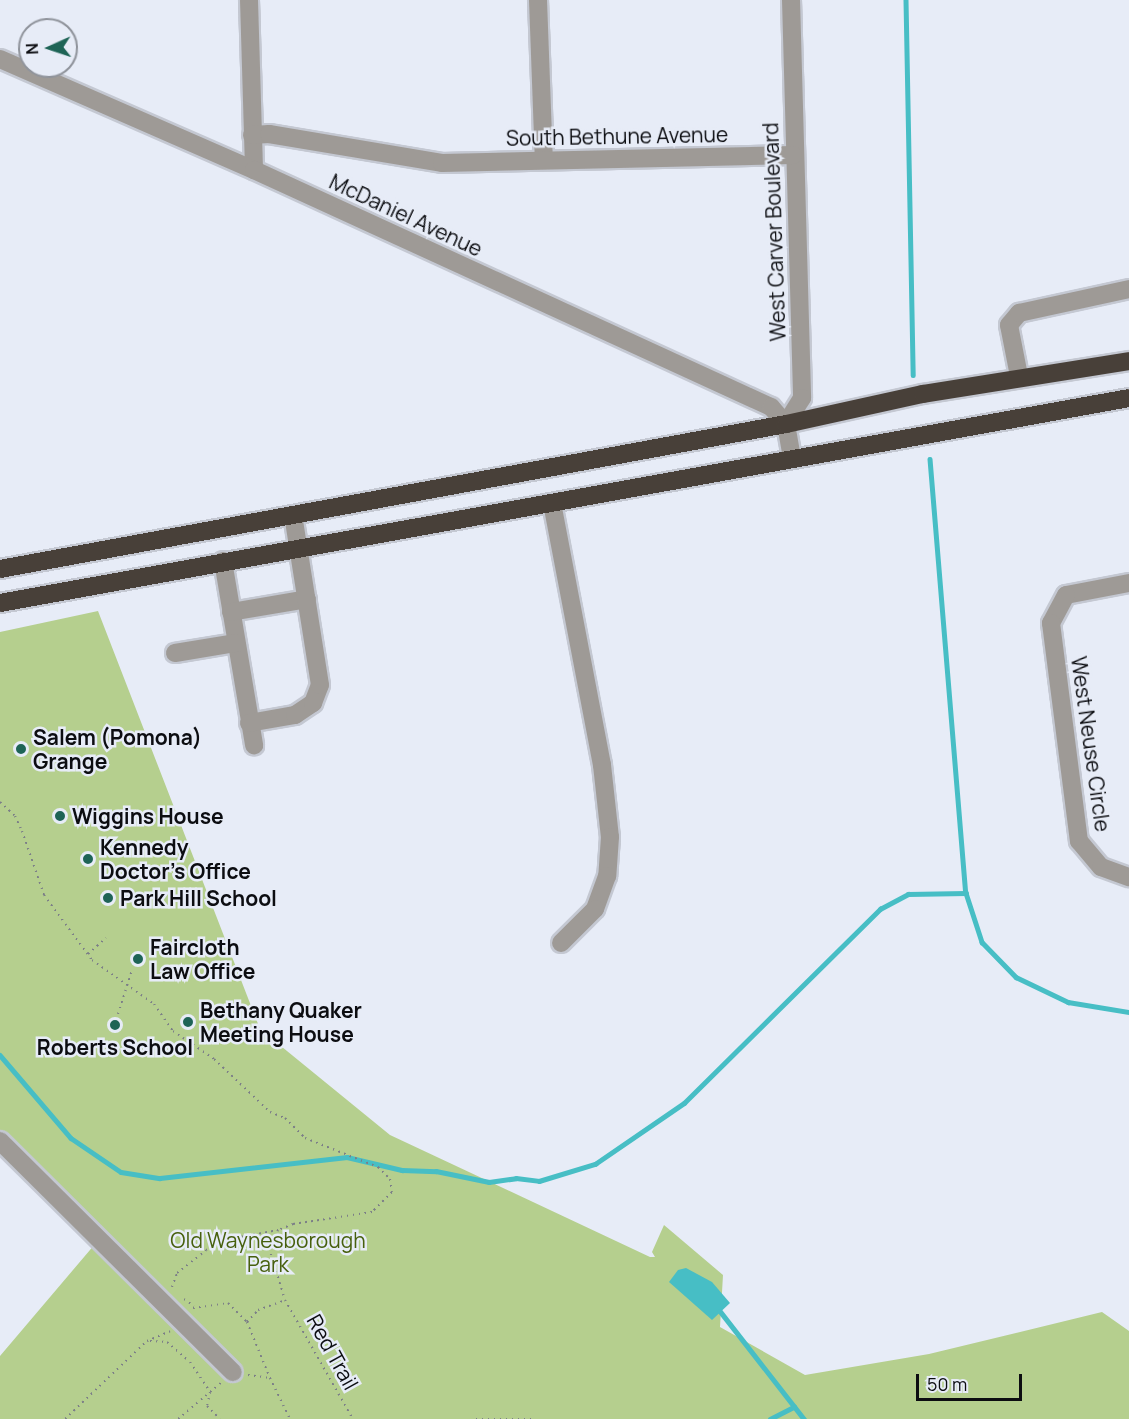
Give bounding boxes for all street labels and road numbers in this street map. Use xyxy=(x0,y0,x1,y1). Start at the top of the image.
street label: South Bethune Avenue xyxy=(506,121,728,151)
street label: West Carver Boulevard xyxy=(758,122,790,342)
street label: McDaniel Avenue xyxy=(326,169,486,261)
street label: West Neuse Circle xyxy=(1066,655,1116,833)
street label: Red Trail xyxy=(302,1310,364,1394)

